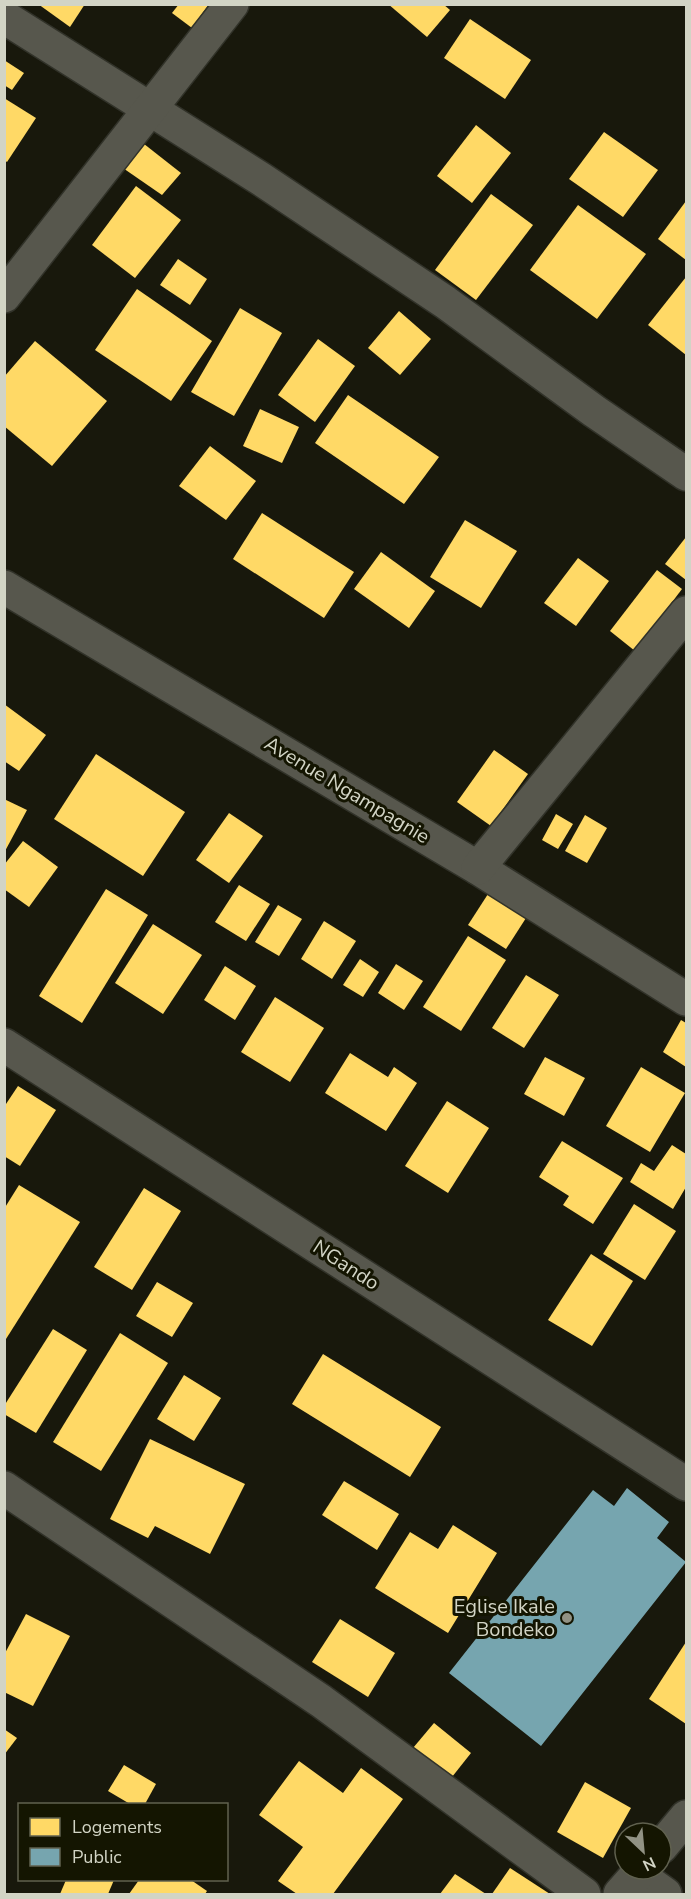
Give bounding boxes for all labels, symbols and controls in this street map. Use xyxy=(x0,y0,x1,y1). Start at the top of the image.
street label: Avenue Ngampagnie xyxy=(259,730,435,850)
street label: NGando xyxy=(308,1234,384,1296)
place label: Eglise Ikale Bondeko xyxy=(454,1593,555,1643)
marker: Eglise Ikale Bondeko xyxy=(560,1611,574,1625)
legend xyxy=(18,1803,228,1881)
text: Logements xyxy=(72,1815,162,1839)
north arrow xyxy=(613,1821,673,1881)
text: Public xyxy=(72,1845,122,1869)
text: N xyxy=(639,1851,659,1876)

